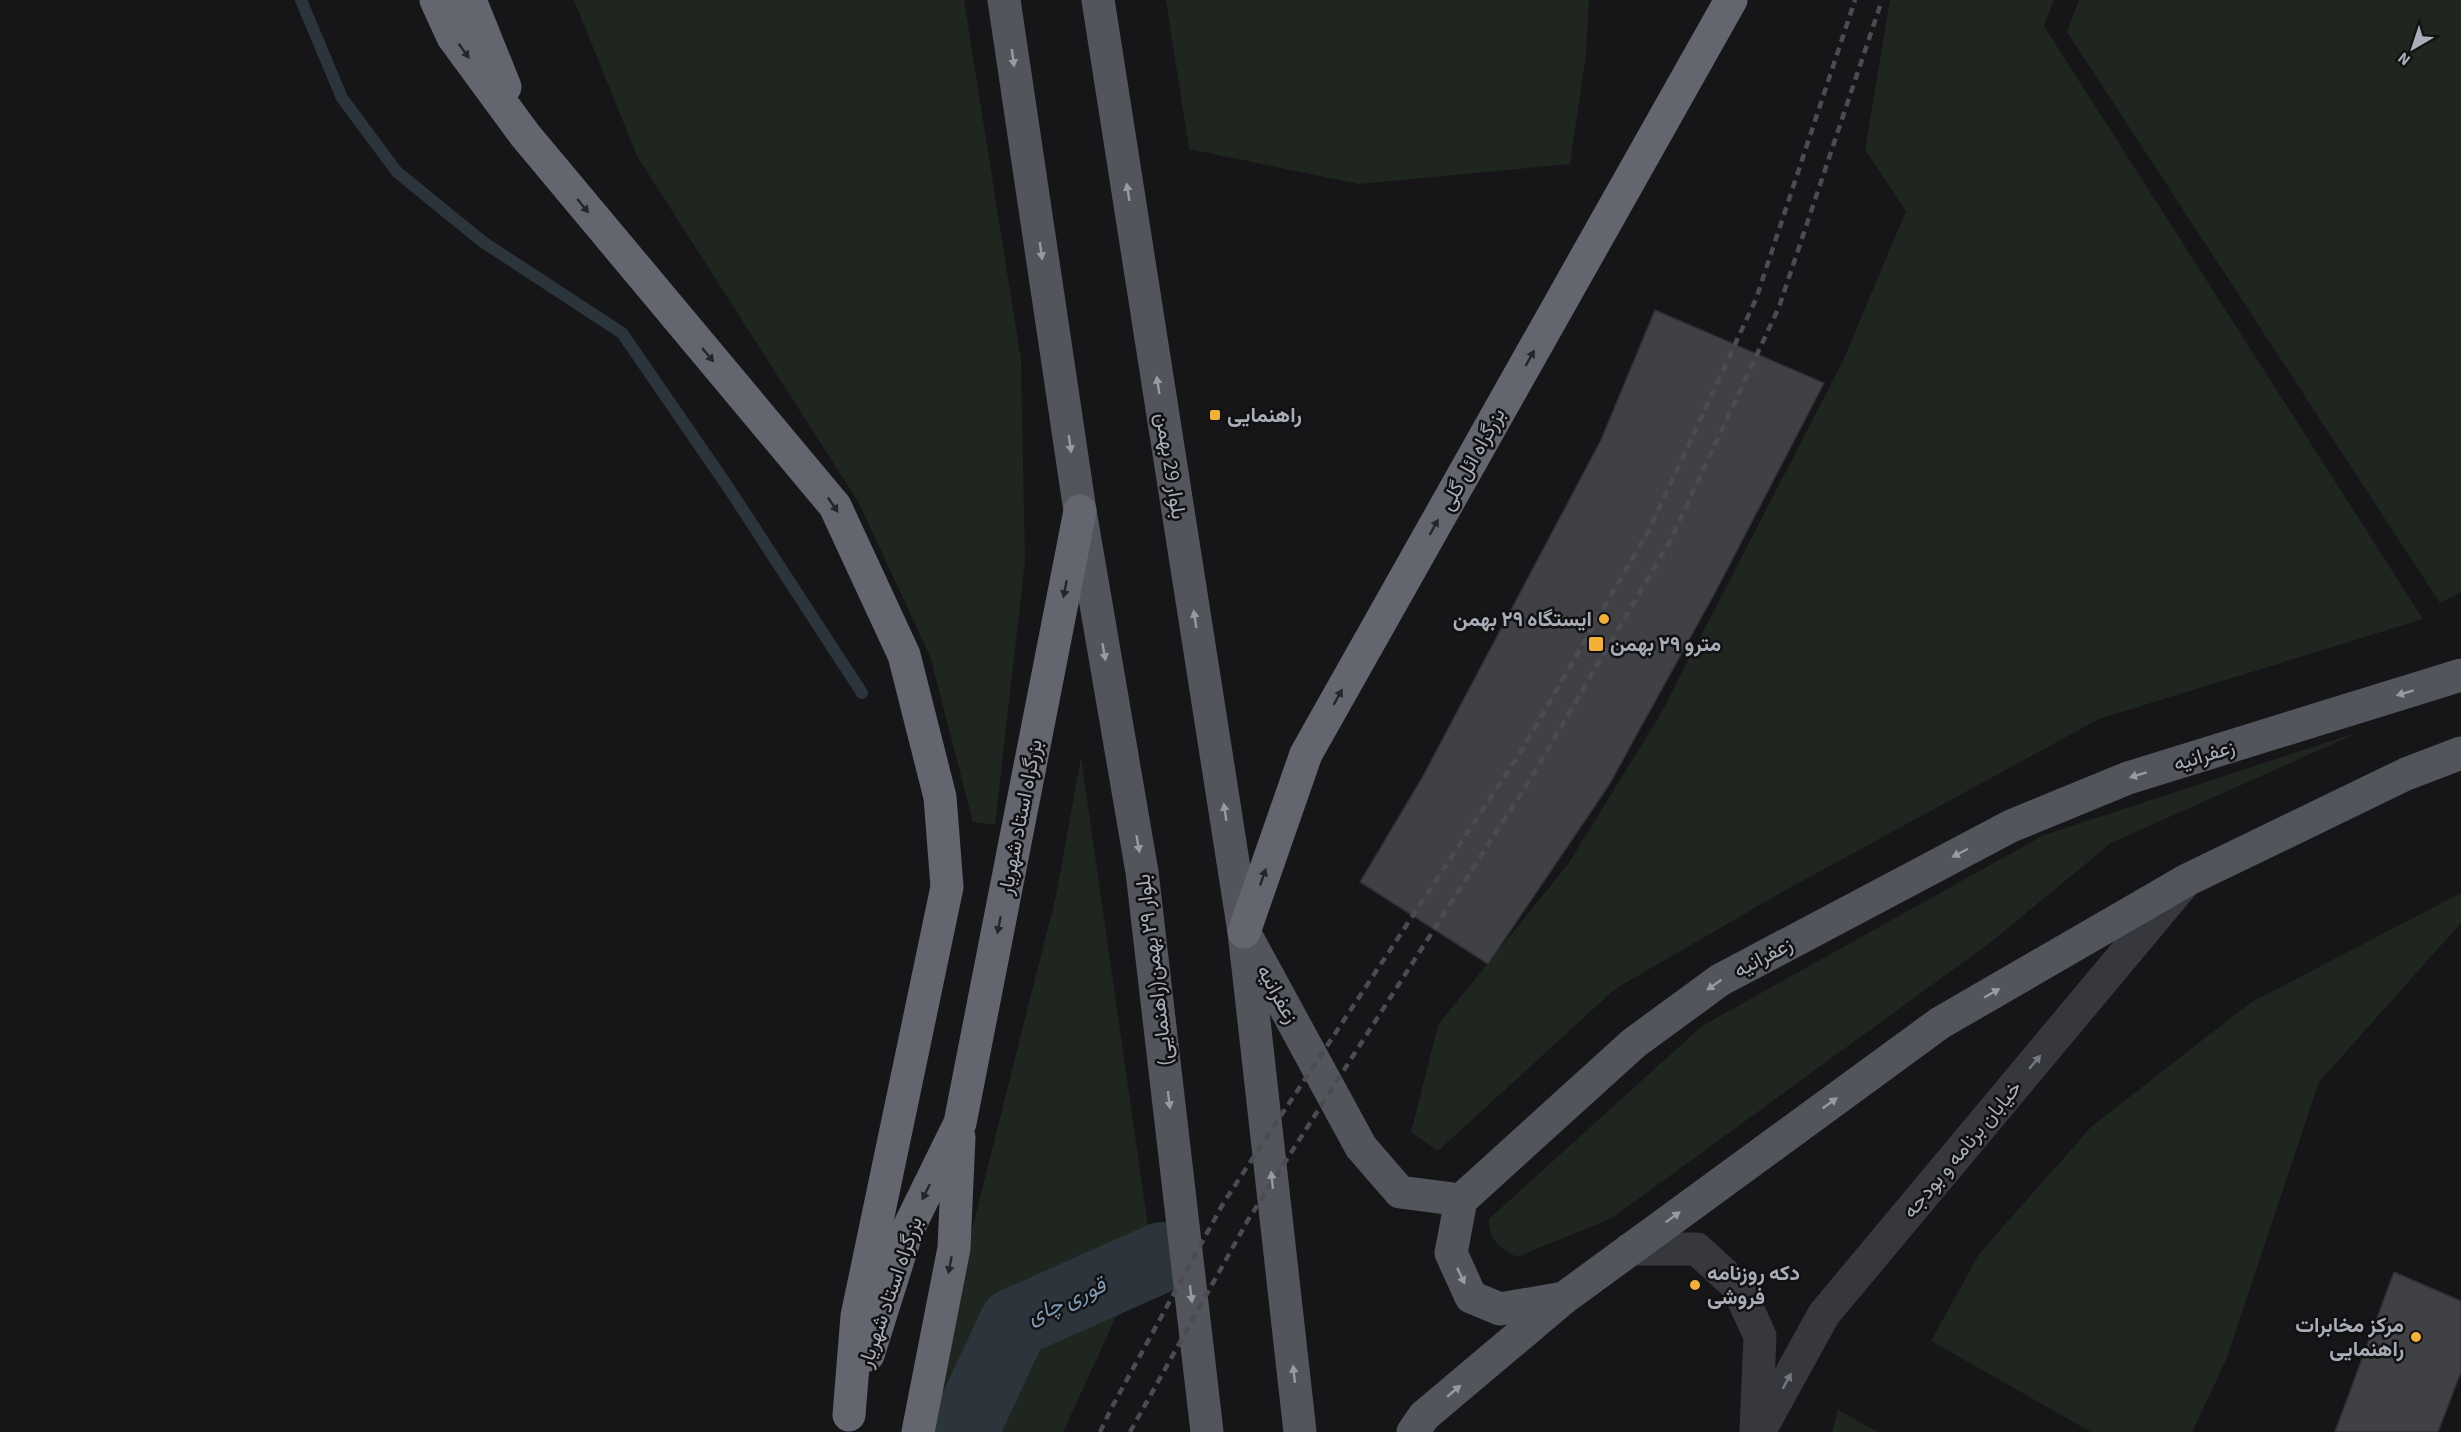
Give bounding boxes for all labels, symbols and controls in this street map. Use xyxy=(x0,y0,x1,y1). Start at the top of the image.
north arrow xyxy=(2383,18,2443,78)
one-way arrow xyxy=(457,44,469,59)
text: N xyxy=(2393,47,2415,71)
one-way arrow xyxy=(1008,48,1017,67)
one-way arrow xyxy=(1123,183,1132,202)
one-way arrow xyxy=(576,198,589,214)
one-way arrow xyxy=(1037,241,1046,260)
one-way arrow xyxy=(701,347,714,362)
one-way arrow xyxy=(1524,349,1534,366)
one-way arrow xyxy=(1153,375,1162,394)
place label: راهنمایی xyxy=(1227,400,1302,430)
street label: بزرگراه ائل گلی xyxy=(1431,402,1513,516)
marker: راهنمایی xyxy=(1208,408,1222,422)
street label: بلوار 29 بهمن xyxy=(1148,411,1194,521)
one-way arrow xyxy=(1066,434,1075,453)
one-way arrow xyxy=(827,497,838,513)
one-way arrow xyxy=(1429,519,1439,536)
one-way arrow xyxy=(1060,580,1069,599)
place label: ایستگاه ۲۹ بهمن xyxy=(1453,604,1592,634)
one-way arrow xyxy=(1190,610,1199,629)
marker: ایستگاه ۲۹ بهمن xyxy=(1597,612,1611,626)
place label: مترو ۲۹ بهمن xyxy=(1610,629,1721,659)
marker: مترو ۲۹ بهمن xyxy=(1587,635,1605,653)
one-way arrow xyxy=(1100,642,1109,661)
one-way arrow xyxy=(2396,688,2414,698)
one-way arrow xyxy=(1333,689,1343,706)
street label: زعفرانیه xyxy=(2169,731,2239,779)
street label: بزرگراه استاد شهریار xyxy=(990,737,1050,898)
one-way arrow xyxy=(2129,771,2147,780)
one-way arrow xyxy=(1220,802,1229,821)
one-way arrow xyxy=(1133,835,1142,854)
one-way arrow xyxy=(1951,848,1968,858)
one-way arrow xyxy=(1259,868,1269,886)
street label: بلوار ٢٩ بهمن(راهنمایی) xyxy=(1127,872,1181,1068)
one-way arrow xyxy=(994,916,1003,935)
street label: زعفرانیه xyxy=(1728,929,1798,985)
street label: زعفرانیه xyxy=(1250,959,1306,1029)
one-way arrow xyxy=(1707,979,1723,991)
one-way arrow xyxy=(1983,989,2000,999)
one-way arrow xyxy=(2028,1054,2040,1069)
street label: خیابان برنامه و بودجه xyxy=(1895,1073,2029,1225)
one-way arrow xyxy=(1164,1091,1174,1110)
one-way arrow xyxy=(1822,1097,1838,1109)
one-way arrow xyxy=(1267,1171,1277,1190)
one-way arrow xyxy=(922,1184,931,1201)
one-way arrow xyxy=(1665,1212,1680,1224)
street label: بزرگراه استاد شهریار xyxy=(850,1213,930,1372)
one-way arrow xyxy=(945,1256,954,1275)
place label: دکه روزنامه فروشی xyxy=(1707,1258,1800,1312)
one-way arrow xyxy=(1457,1267,1466,1284)
water label: قوری چای xyxy=(1022,1269,1113,1332)
marker: دکه روزنامه فروشی xyxy=(1688,1278,1702,1292)
one-way arrow xyxy=(1186,1284,1196,1303)
place label: مرکز مخابرات راهنمایی xyxy=(2295,1310,2404,1364)
marker: مرکز مخابرات راهنمایی xyxy=(2409,1330,2423,1344)
one-way arrow xyxy=(1289,1364,1299,1383)
one-way arrow xyxy=(1782,1372,1792,1389)
one-way arrow xyxy=(1446,1385,1461,1398)

